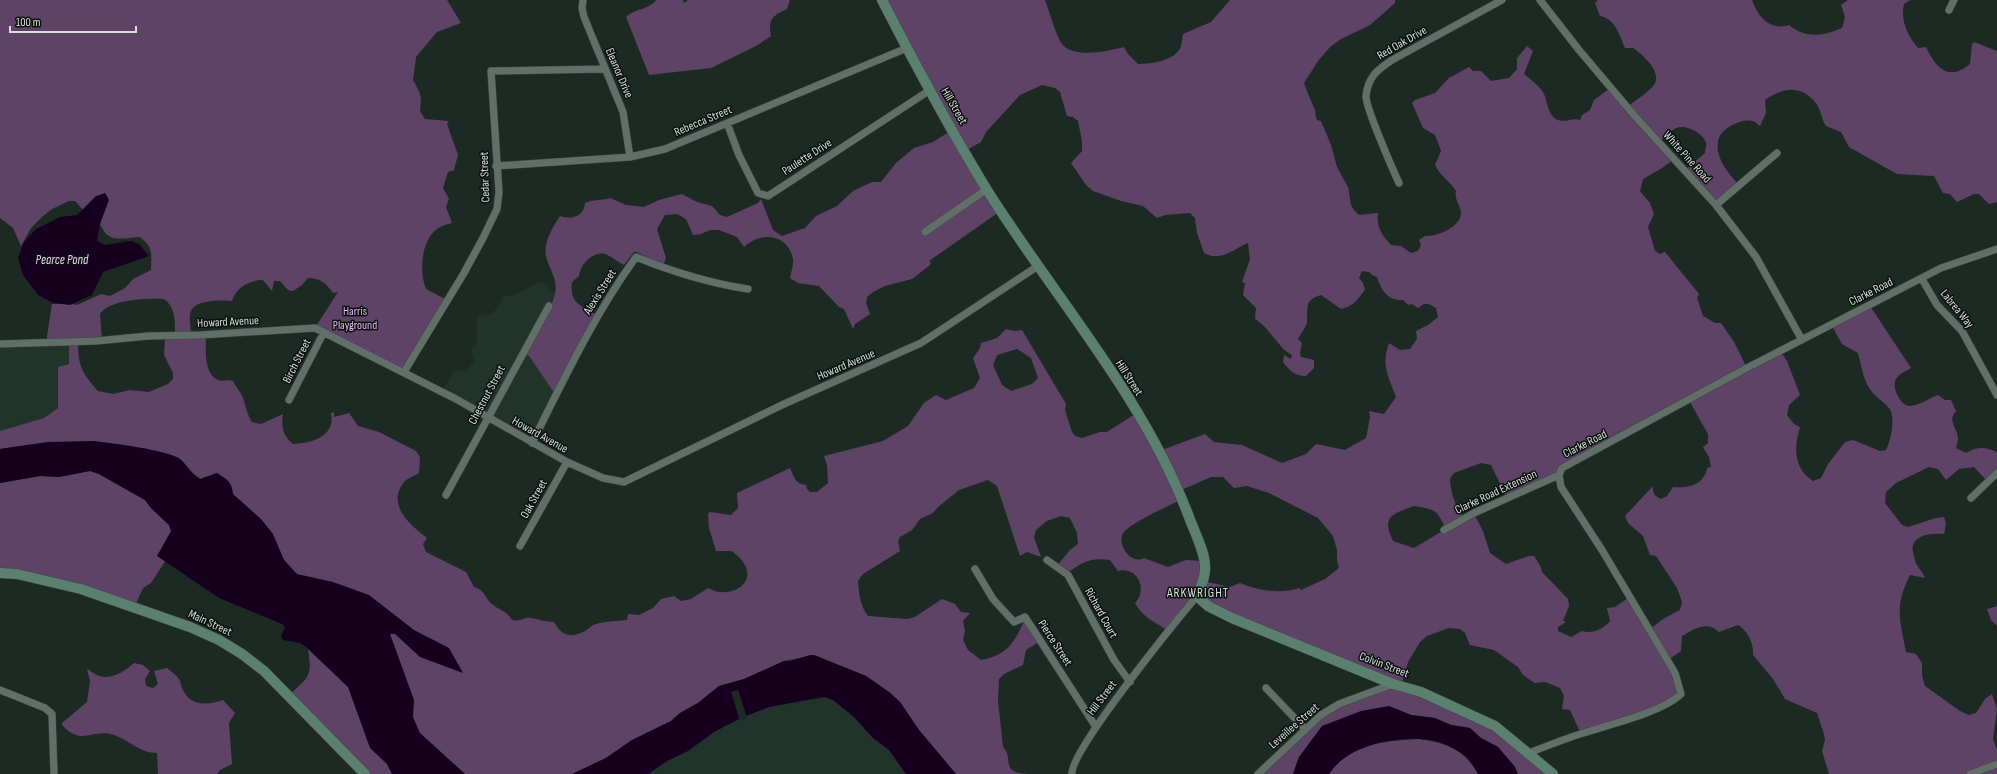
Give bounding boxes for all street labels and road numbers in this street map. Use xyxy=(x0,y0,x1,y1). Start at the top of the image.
street label: Red Oak Drive xyxy=(1374,23,1430,63)
street label: Eleanor Drive xyxy=(602,46,636,101)
street label: Hill Street xyxy=(937,85,971,127)
street label: Rebecca Street xyxy=(672,102,734,140)
street label: White Pine Road xyxy=(1660,128,1714,186)
street label: Paulette Drive xyxy=(779,135,835,179)
street label: Cedar Street xyxy=(477,151,493,203)
street label: Alexis Street xyxy=(580,266,620,318)
street label: Clarke Road xyxy=(1847,275,1895,309)
street label: Labrea Way xyxy=(1937,287,1977,332)
street label: Howard Avenue xyxy=(197,313,259,331)
street label: Birch Street xyxy=(279,336,315,386)
street label: Howard Avenue xyxy=(815,346,878,384)
street label: Hill Street xyxy=(1112,357,1146,399)
street label: Chestnut Street xyxy=(465,363,509,427)
street label: Howard Avenue xyxy=(509,413,571,457)
street label: Clarke Road xyxy=(1561,427,1609,461)
street label: Clarke Road Extension xyxy=(1453,466,1539,518)
street label: Oak Street xyxy=(517,477,551,521)
street label: Richard Court xyxy=(1081,585,1121,641)
street label: Main Street xyxy=(186,606,234,640)
street label: Pierce Street xyxy=(1034,617,1076,669)
street label: Colvin Street xyxy=(1357,649,1411,681)
street label: Hill Street xyxy=(1084,677,1120,718)
street label: Leveillee Street xyxy=(1266,700,1323,752)

